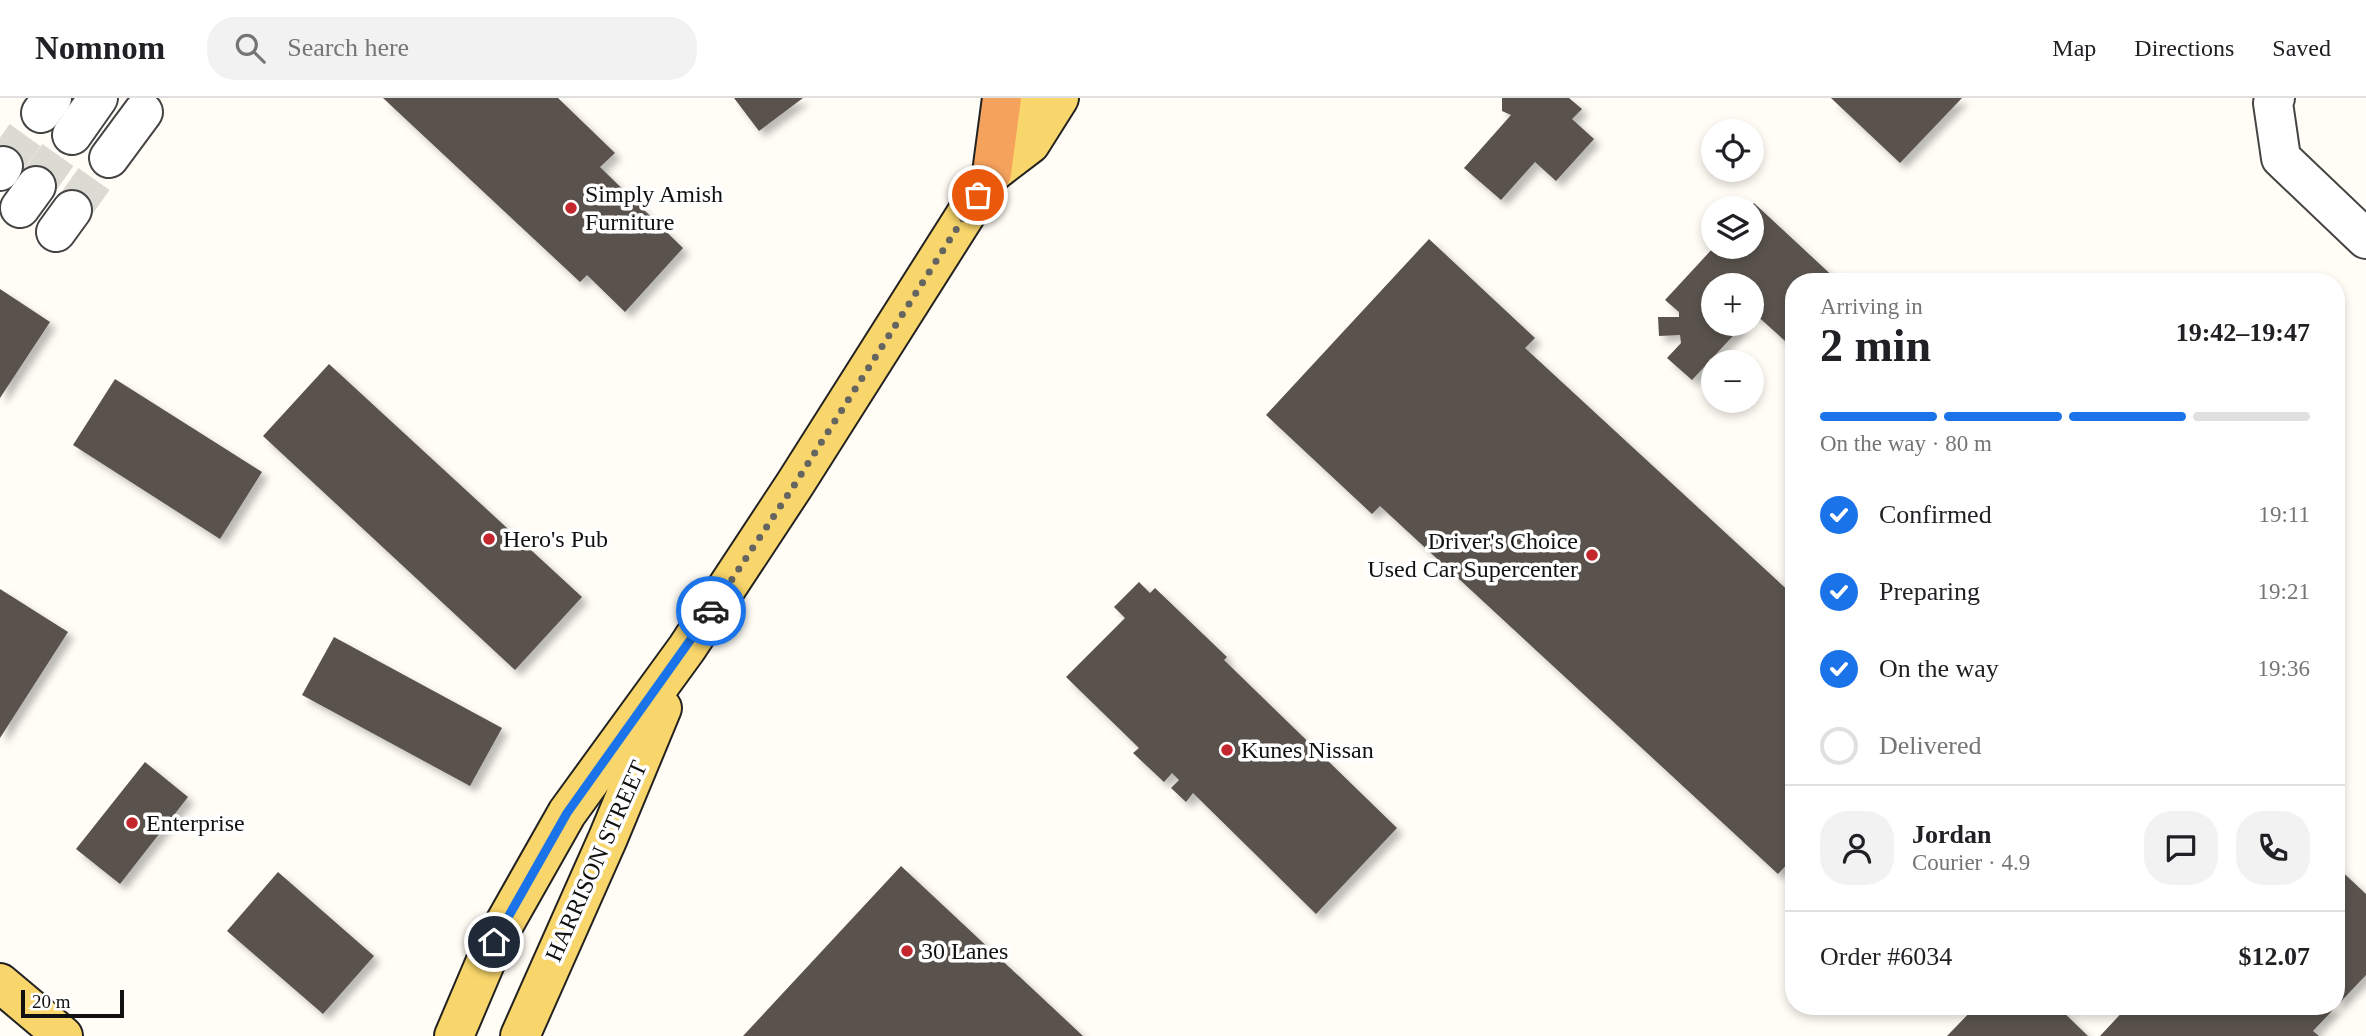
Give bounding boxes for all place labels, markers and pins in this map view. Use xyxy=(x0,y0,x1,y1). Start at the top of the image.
pin xyxy=(948,165,1008,225)
place label: Simply Amish Furniture xyxy=(585,181,723,235)
marker: Simply Amish Furniture xyxy=(563,200,579,216)
place label: Hero's Pub xyxy=(503,526,608,552)
place label: Driver's Choice Used Car Supercenter xyxy=(1367,528,1578,582)
marker: Hero's Pub xyxy=(481,531,497,547)
marker: Driver's Choice Used Car Supercenter xyxy=(1584,547,1600,563)
place label: Kunes Nissan xyxy=(1241,737,1374,763)
marker: Kunes Nissan xyxy=(1219,742,1235,758)
place label: Enterprise xyxy=(146,810,245,836)
marker: Enterprise xyxy=(124,815,140,831)
pin xyxy=(464,912,524,972)
place label: 30 Lanes xyxy=(921,938,1008,964)
marker: 30 Lanes xyxy=(899,943,915,959)

